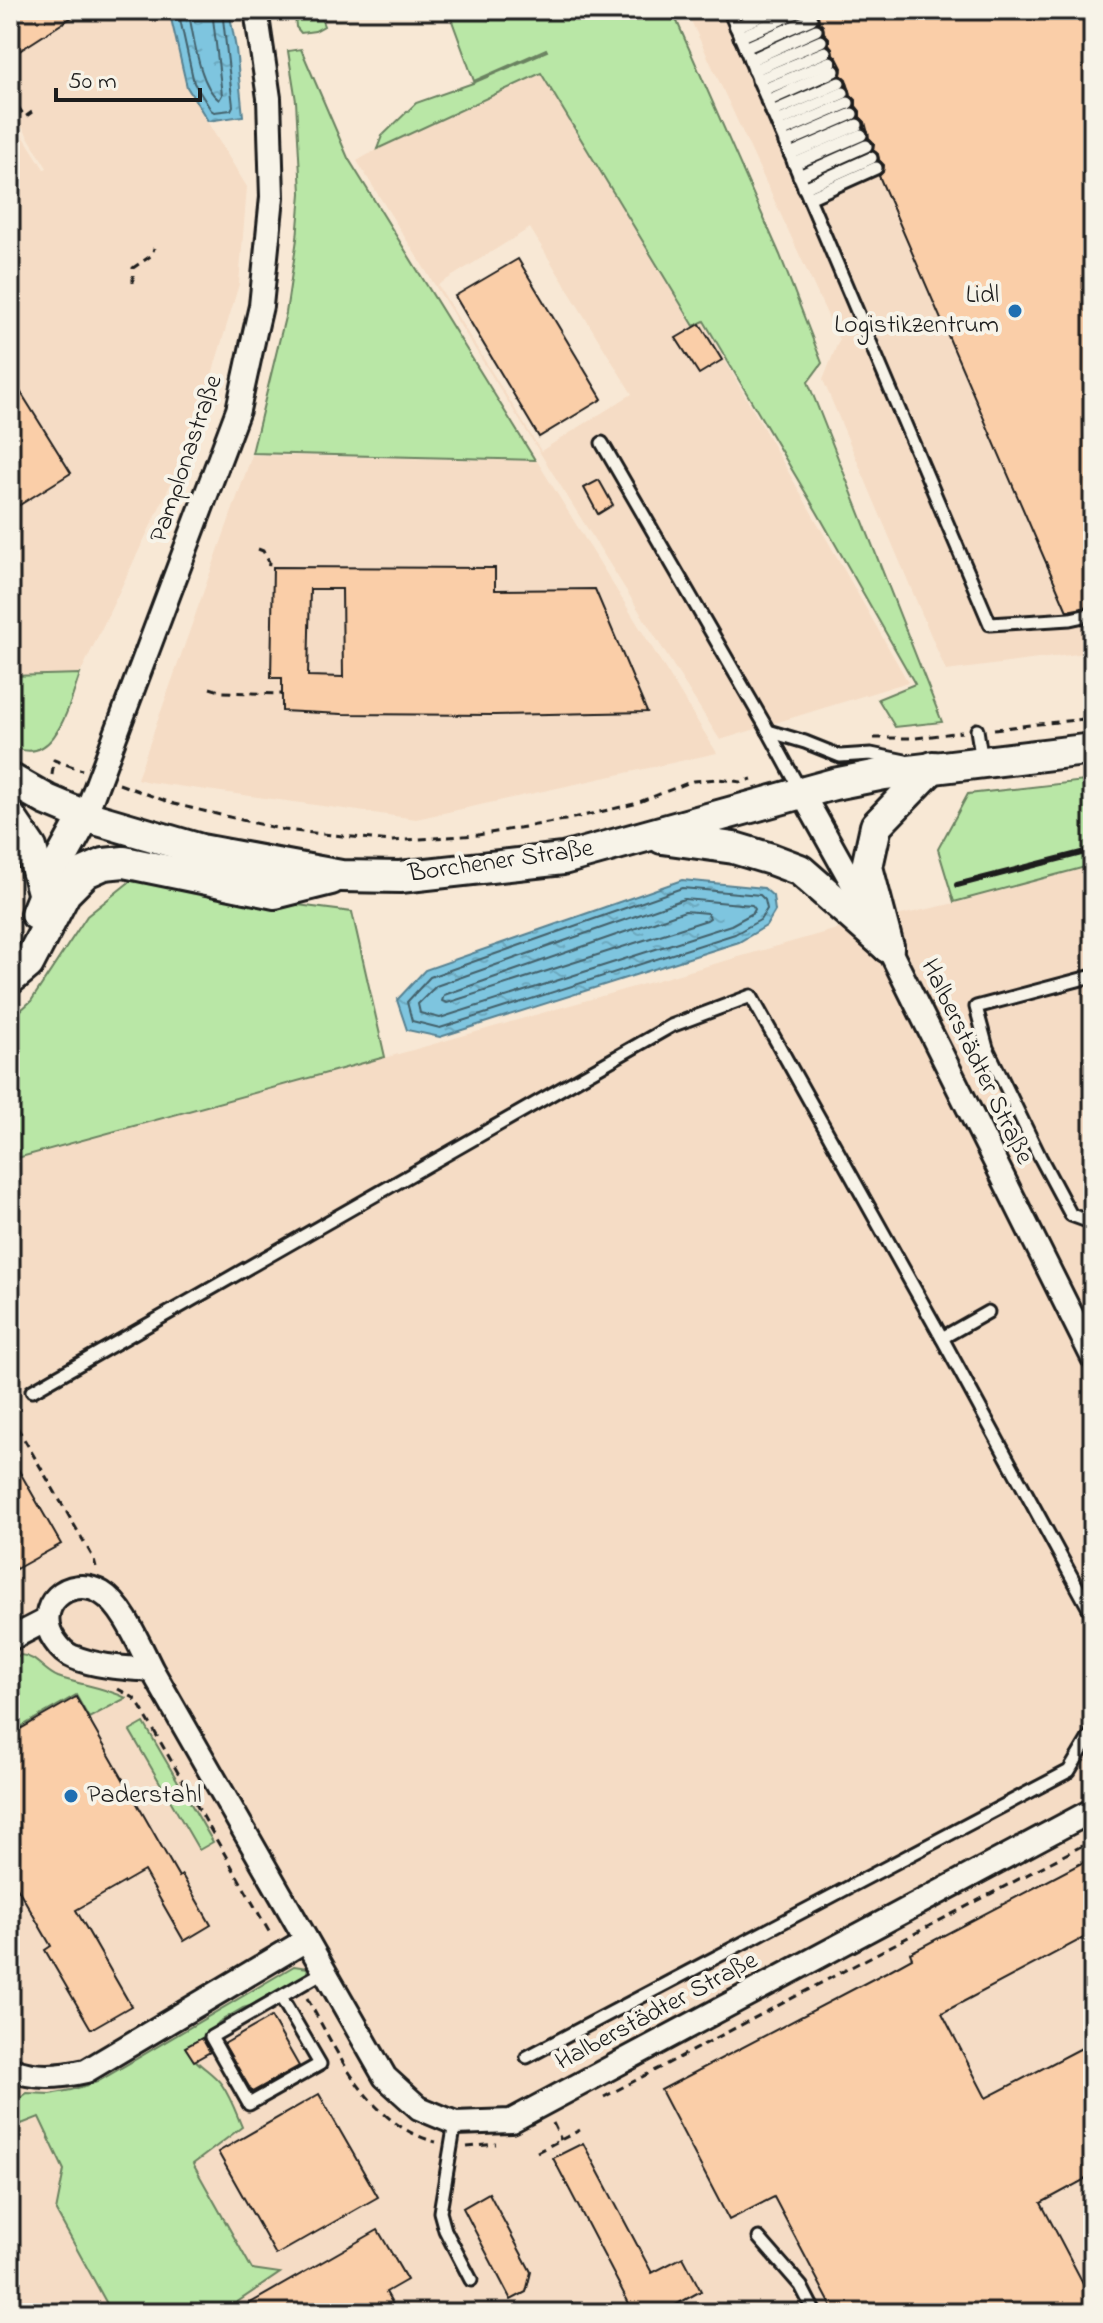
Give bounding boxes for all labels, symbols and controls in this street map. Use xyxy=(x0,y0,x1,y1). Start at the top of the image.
scale bar xyxy=(56,52,200,102)
text: 50 m xyxy=(68,65,117,100)
place label: Lidl Logistikzentrum xyxy=(834,277,999,345)
marker: Lidl Logistikzentrum xyxy=(1006,302,1024,320)
street label: Pamplonastraße xyxy=(141,370,234,548)
street label: Borchener Straße xyxy=(405,830,596,894)
street label: Halberstädter Straße xyxy=(910,953,1042,1171)
place label: Paderstahl xyxy=(87,1777,202,1815)
marker: Paderstahl xyxy=(62,1787,80,1805)
street label: Halberstädter Straße xyxy=(549,1942,765,2081)

